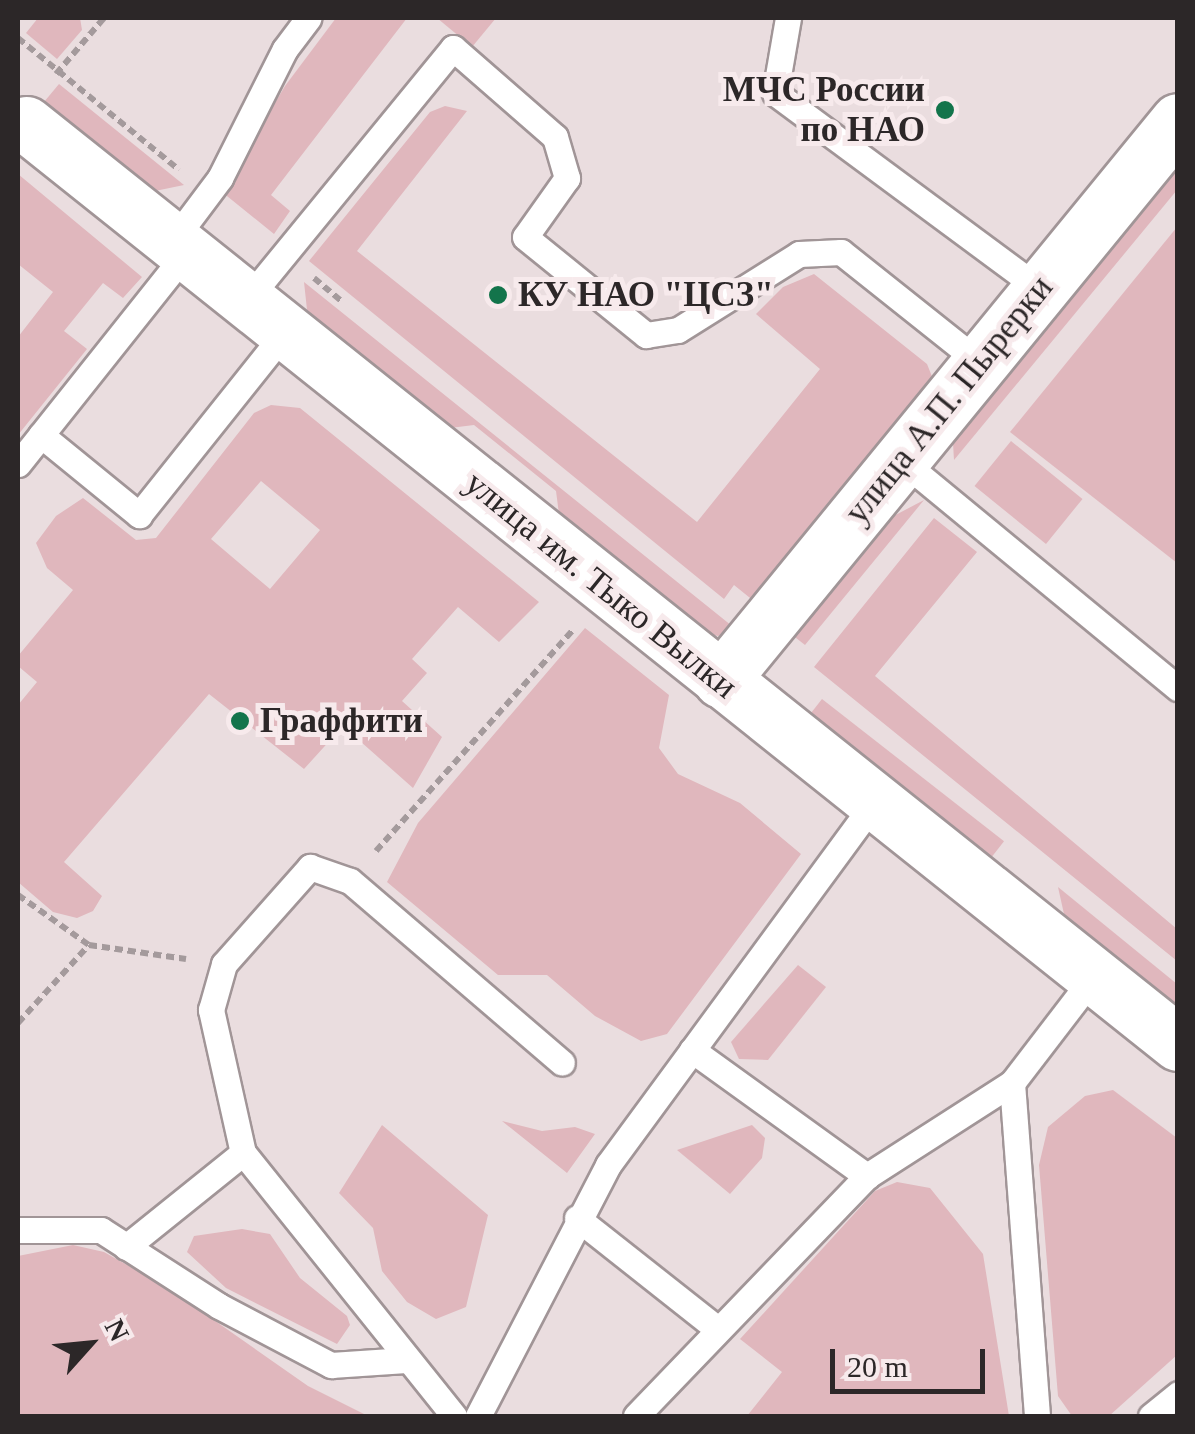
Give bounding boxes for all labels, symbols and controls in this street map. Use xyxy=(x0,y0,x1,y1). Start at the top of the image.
place label: МЧС России по НАО xyxy=(723,69,925,151)
marker: МЧС России по НАО xyxy=(934,99,956,121)
street label: улица А.П. Пырерки xyxy=(836,267,1062,533)
place label: КУ НАО "ЦСЗ" xyxy=(518,274,774,316)
marker: КУ НАО "ЦСЗ" xyxy=(487,284,509,306)
street label: улица им. Тыко Вылки xyxy=(456,462,746,708)
place label: Граффити xyxy=(260,700,423,742)
marker: Граффити xyxy=(229,710,251,732)
north arrow xyxy=(40,1294,140,1394)
text: N xyxy=(99,1314,136,1346)
scale bar xyxy=(835,1329,990,1391)
text: 20 m xyxy=(847,1350,908,1383)

